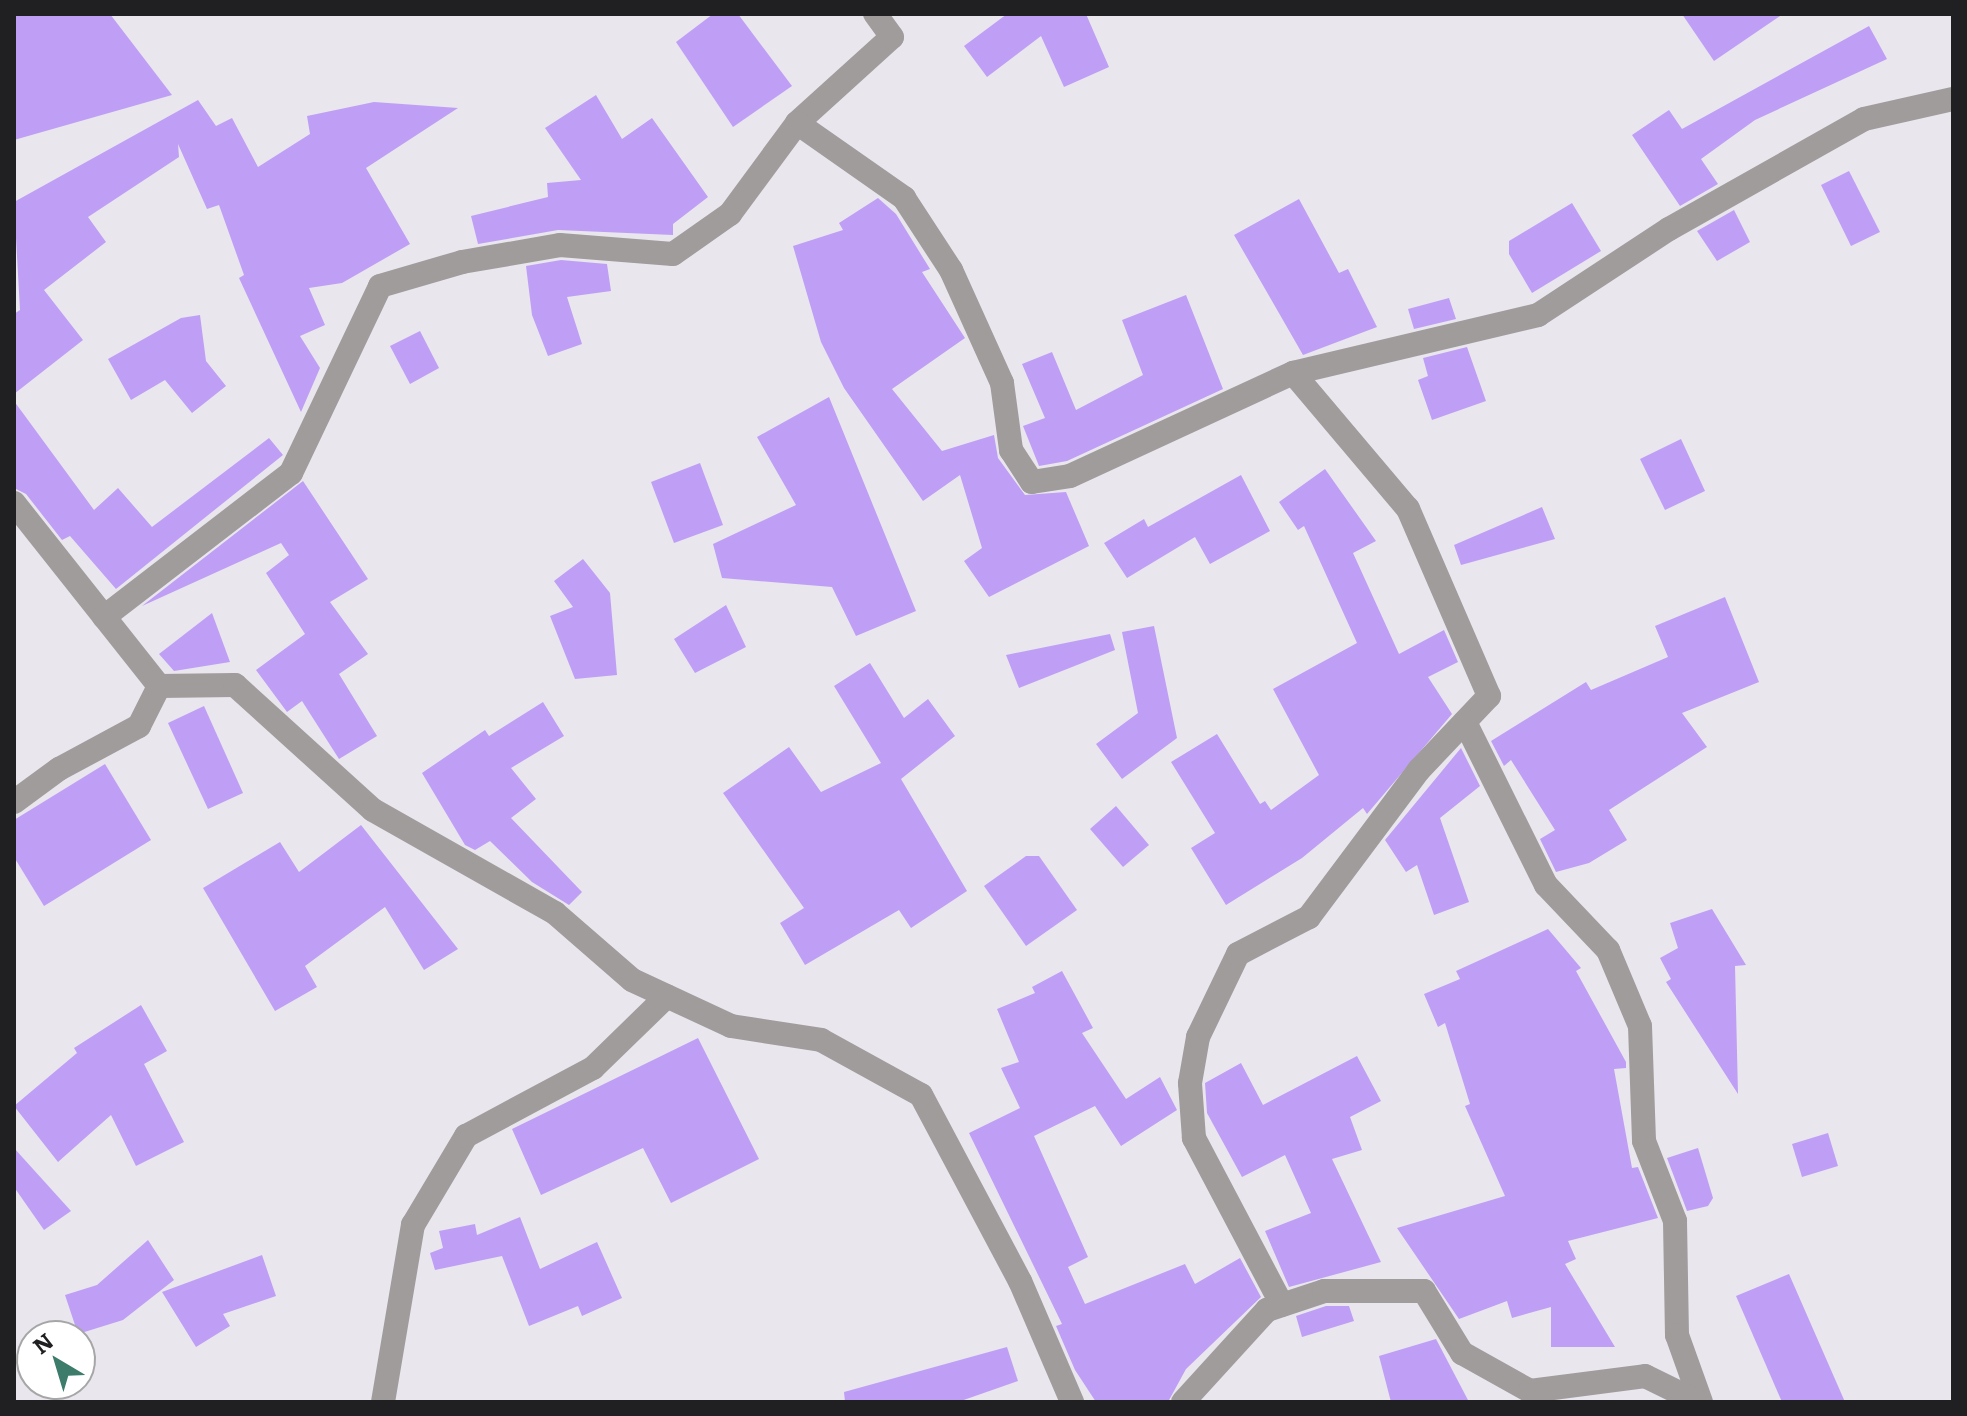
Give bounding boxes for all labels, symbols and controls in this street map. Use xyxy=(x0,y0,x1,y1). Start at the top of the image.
north arrow xyxy=(16,1320,96,1400)
text: N xyxy=(25,1324,60,1361)

